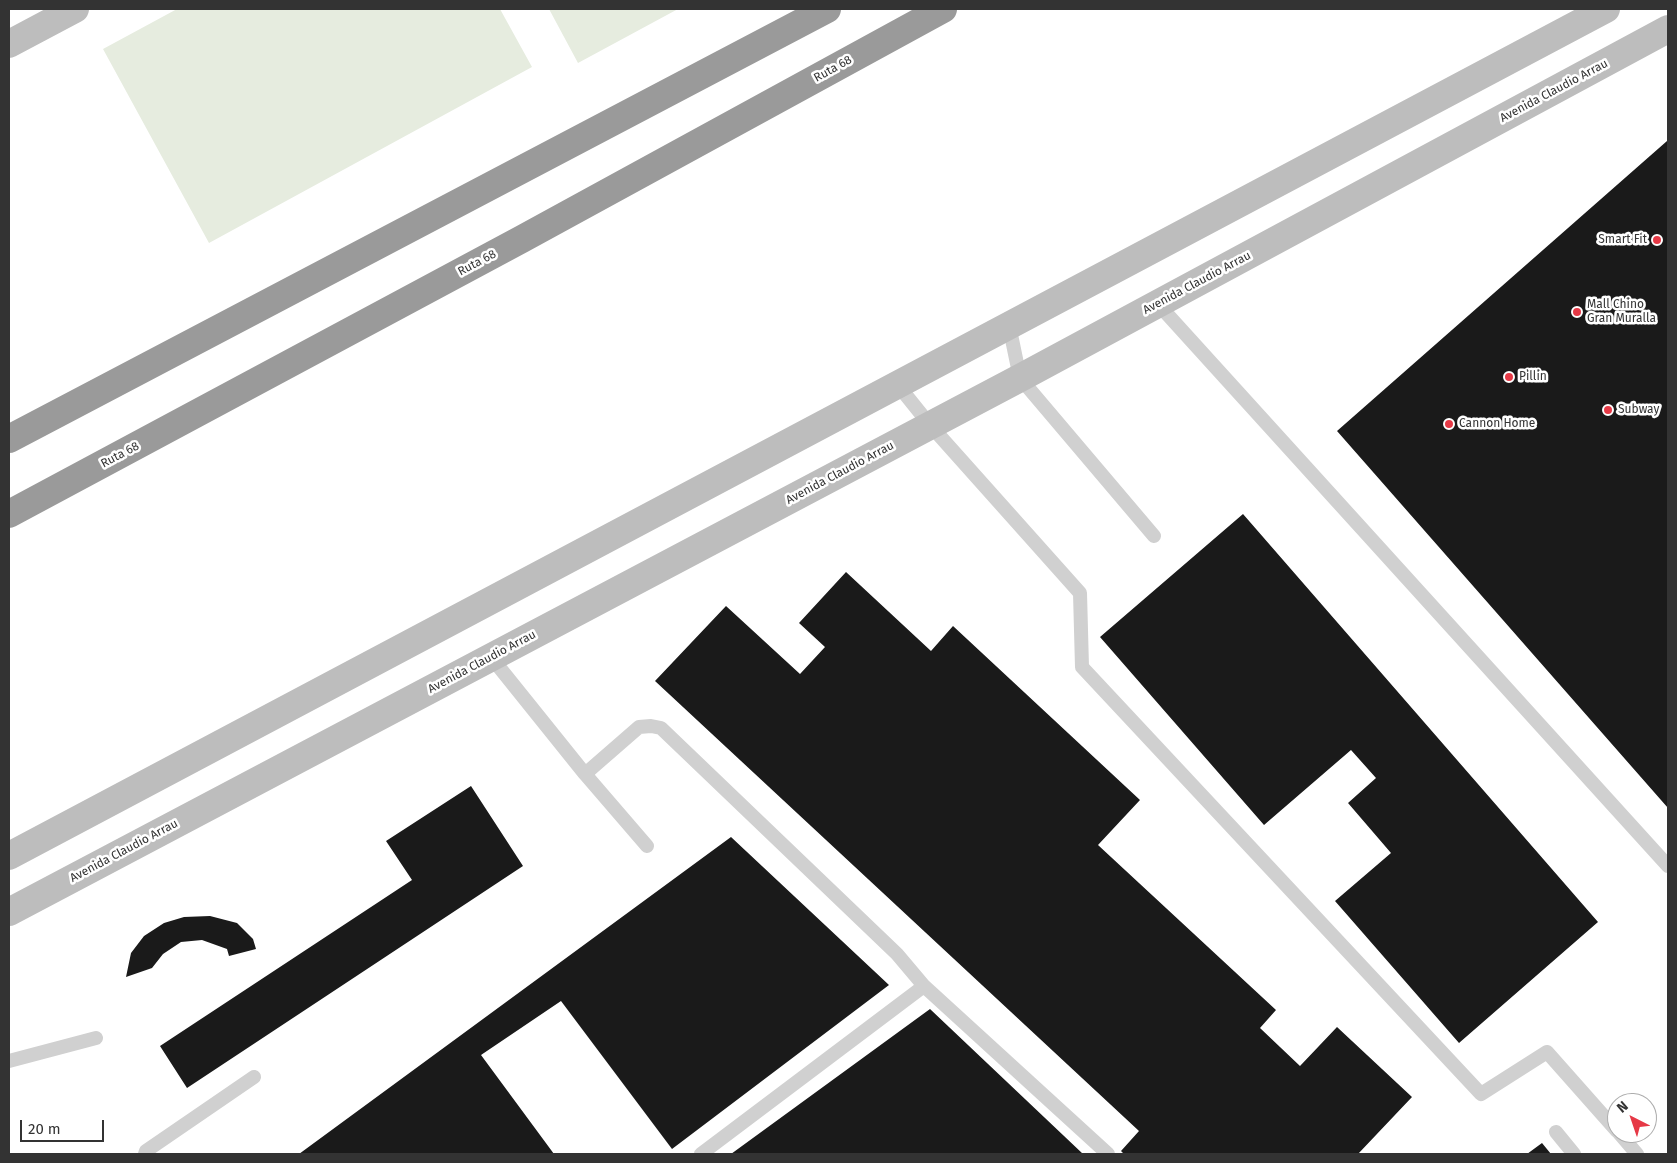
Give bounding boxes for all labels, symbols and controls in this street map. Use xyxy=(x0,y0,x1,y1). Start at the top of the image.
street label: Ruta 68 xyxy=(811,53,855,85)
street label: Avenida Claudio Arrau xyxy=(1498,56,1610,126)
place label: Smart Fit xyxy=(1598,233,1647,247)
marker: Smart Fit xyxy=(1651,234,1663,246)
street label: Ruta 68 xyxy=(455,247,499,279)
street label: Avenida Claudio Arrau xyxy=(1141,248,1253,318)
place label: Mall Chino Gran Muralla xyxy=(1587,298,1656,326)
marker: Mall Chino Gran Muralla xyxy=(1571,306,1583,318)
place label: Pillin xyxy=(1519,370,1547,384)
marker: Pillin xyxy=(1503,371,1515,383)
place label: Subway xyxy=(1618,403,1659,417)
marker: Subway xyxy=(1602,404,1614,416)
place label: Cannon Home xyxy=(1459,417,1535,431)
marker: Cannon Home xyxy=(1443,418,1455,430)
street label: Avenida Claudio Arrau xyxy=(784,438,896,508)
street label: Ruta 68 xyxy=(98,439,142,471)
street label: Avenida Claudio Arrau xyxy=(426,627,538,697)
street label: Avenida Claudio Arrau xyxy=(68,816,180,886)
north arrow xyxy=(1607,1093,1657,1143)
text: N xyxy=(1613,1098,1632,1117)
scale bar xyxy=(22,1110,106,1142)
text: 20 m xyxy=(28,1120,61,1138)

